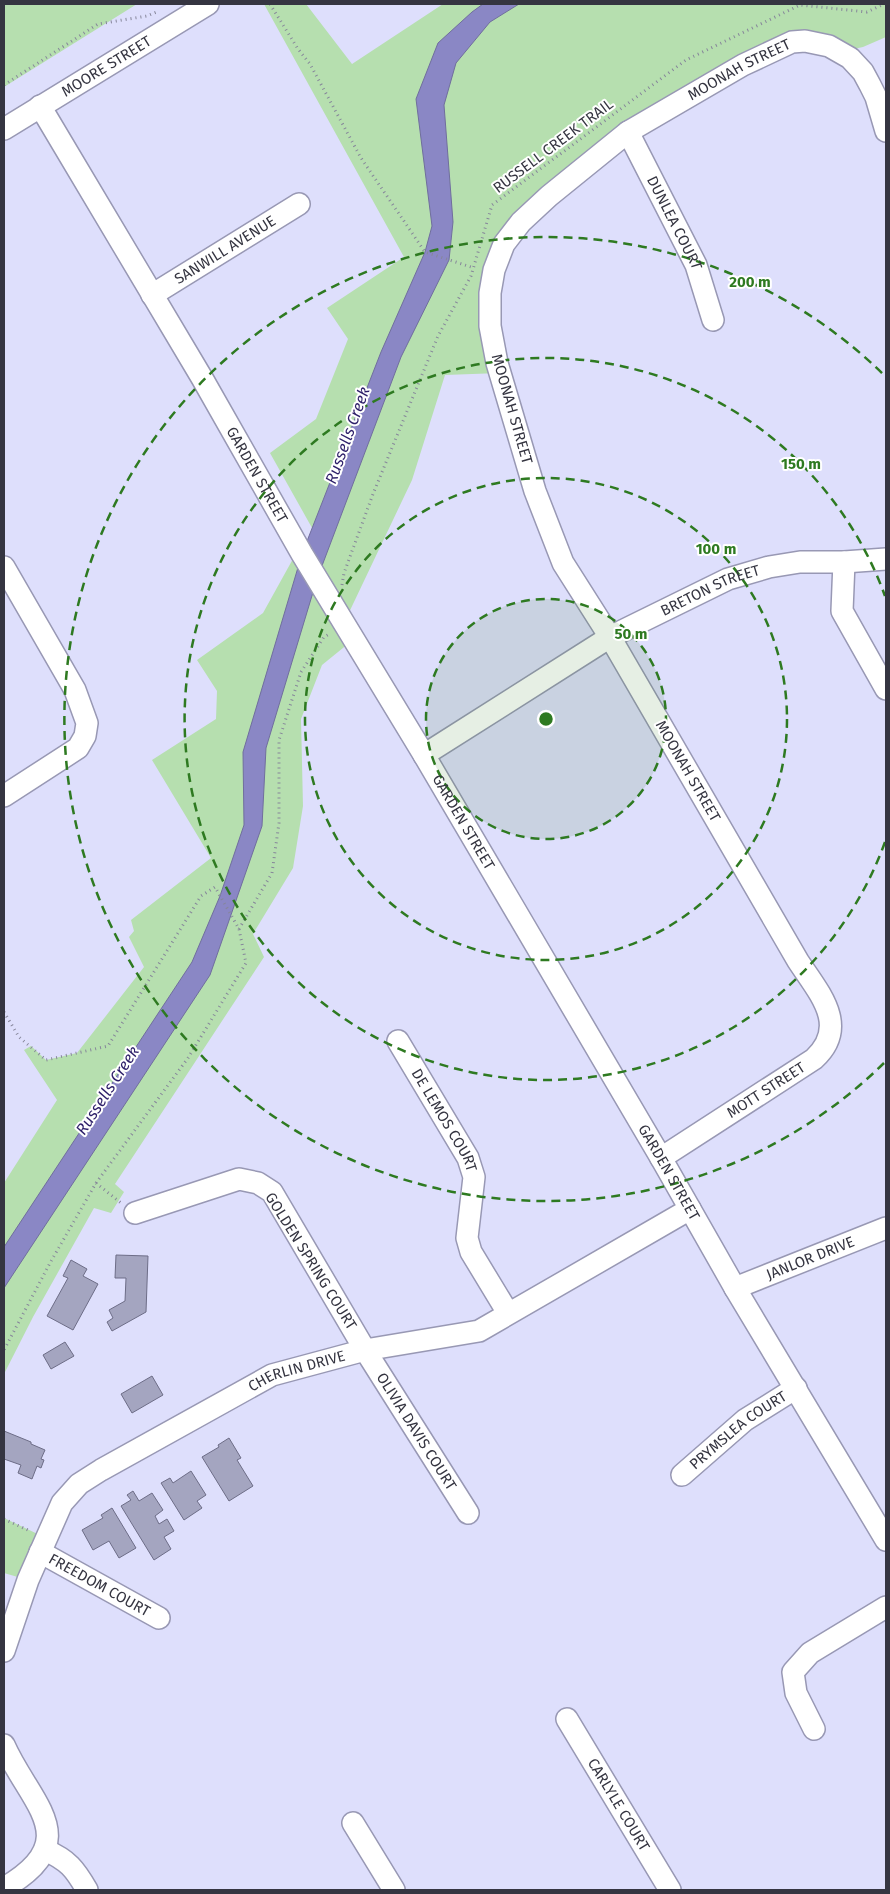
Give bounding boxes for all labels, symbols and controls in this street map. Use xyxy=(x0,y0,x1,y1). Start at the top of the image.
street label: MOORE STREET xyxy=(58,32,155,101)
street label: MOONAH STREET xyxy=(684,35,794,104)
street label: RUSSELL CREEK TRAIL xyxy=(489,95,617,197)
street label: DUNLEA COURT xyxy=(643,173,706,272)
street label: SANWILL AVENUE xyxy=(171,212,279,288)
text: 200 m xyxy=(729,273,771,291)
street label: MOONAH STREET xyxy=(488,352,536,466)
water label: Russells Creek xyxy=(321,384,374,486)
street label: GARDEN STREET xyxy=(223,424,292,526)
text: 150 m xyxy=(781,455,821,473)
text: 100 m xyxy=(696,540,736,558)
street label: BRETON STREET xyxy=(658,561,762,620)
text: 50 m xyxy=(614,625,648,643)
centre of rings xyxy=(537,710,555,728)
street label: MOONAH STREET xyxy=(652,717,724,825)
street label: GARDEN STREET xyxy=(428,771,499,873)
water label: Russells Creek xyxy=(72,1042,143,1138)
street label: MOTT STREET xyxy=(724,1058,809,1122)
street label: DE LEMOS COURT xyxy=(408,1065,481,1174)
street label: GARDEN STREET xyxy=(634,1121,704,1224)
street label: GOLDEN SPRING COURT xyxy=(261,1189,361,1333)
street label: JANLOR DRIVE xyxy=(764,1233,857,1284)
street label: CHERLIN DRIVE xyxy=(245,1347,347,1396)
street label: OLIVIA DAVIS COURT xyxy=(373,1369,460,1494)
street label: PRYMSLEA COURT xyxy=(686,1387,790,1473)
street label: FREEDOM COURT xyxy=(46,1550,153,1620)
street label: CARLYLE COURT xyxy=(584,1755,654,1854)

